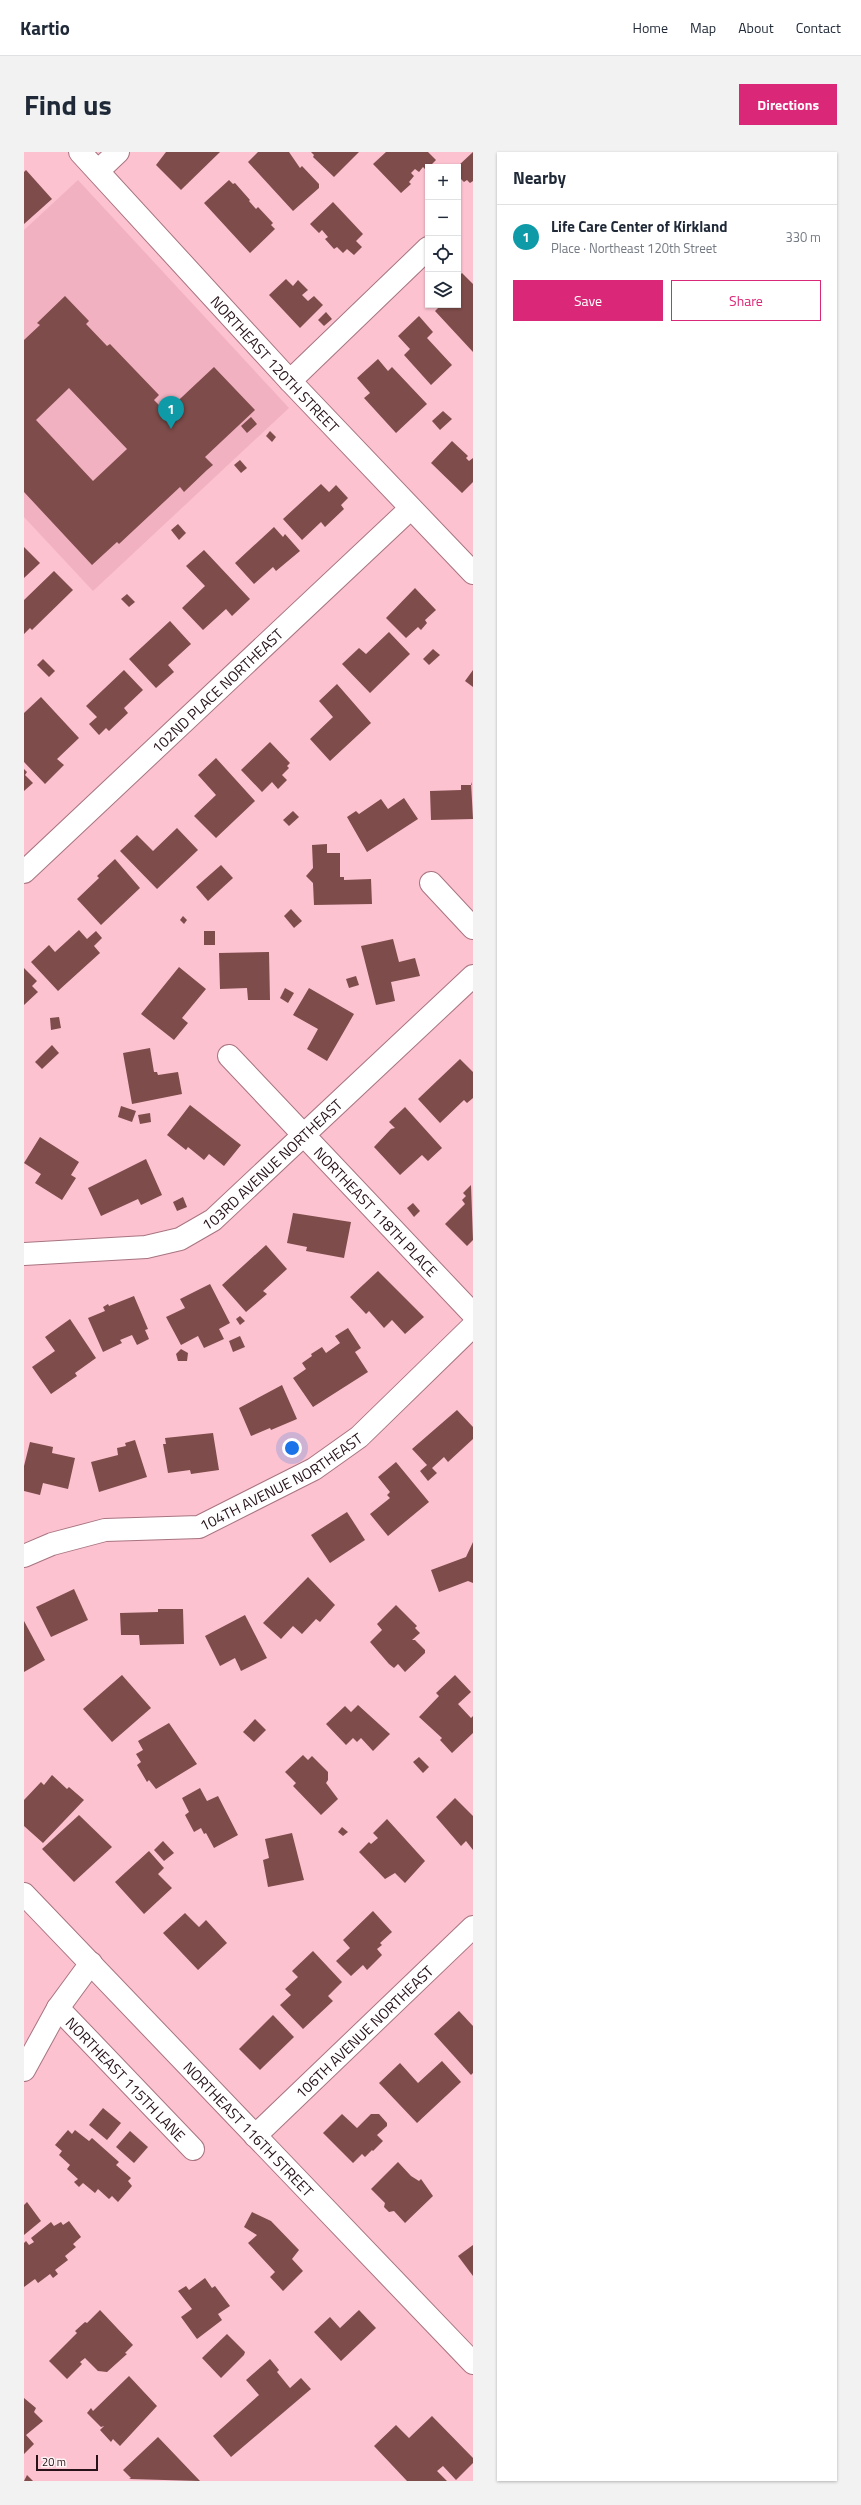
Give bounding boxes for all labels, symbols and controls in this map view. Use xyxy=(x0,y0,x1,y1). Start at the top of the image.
text: Kartio xyxy=(20,13,70,42)
text: Home xyxy=(633,17,668,38)
text: Map xyxy=(690,17,716,38)
text: About xyxy=(738,17,774,38)
text: Contact xyxy=(796,17,841,38)
text: Find us xyxy=(24,83,112,126)
button: Directions xyxy=(739,84,837,125)
map controls xyxy=(425,164,461,308)
button: + xyxy=(425,164,461,200)
text: Nearby xyxy=(513,165,566,191)
button: − xyxy=(425,200,461,236)
text: Life Care Center of Kirkland xyxy=(551,215,727,238)
text: 1 xyxy=(522,227,530,247)
text: 330 m xyxy=(785,227,821,247)
button: locate xyxy=(425,236,461,272)
text: Place · Northeast 120th Street xyxy=(551,238,717,258)
button: layers xyxy=(425,272,461,308)
button: Save xyxy=(513,280,663,321)
button: Share xyxy=(671,280,821,321)
street label: NORTHEAST 120TH STREET xyxy=(205,290,345,438)
pin: 1 xyxy=(158,396,184,429)
street label: 102ND PLACE NORTHEAST xyxy=(146,623,288,758)
street label: 103RD AVENUE NORTHEAST xyxy=(197,1093,347,1236)
street label: NORTHEAST 118TH PLACE xyxy=(309,1141,443,1282)
street label: 104TH AVENUE NORTHEAST xyxy=(195,1427,367,1536)
your location xyxy=(282,1438,302,1458)
street label: 106TH AVENUE NORTHEAST xyxy=(290,1959,438,2103)
street label: NORTHEAST 115TH LANE xyxy=(60,2011,191,2146)
street label: NORTHEAST 116TH STREET xyxy=(178,2056,319,2202)
scale bar xyxy=(36,2453,98,2472)
text: 20 m xyxy=(42,2454,66,2470)

